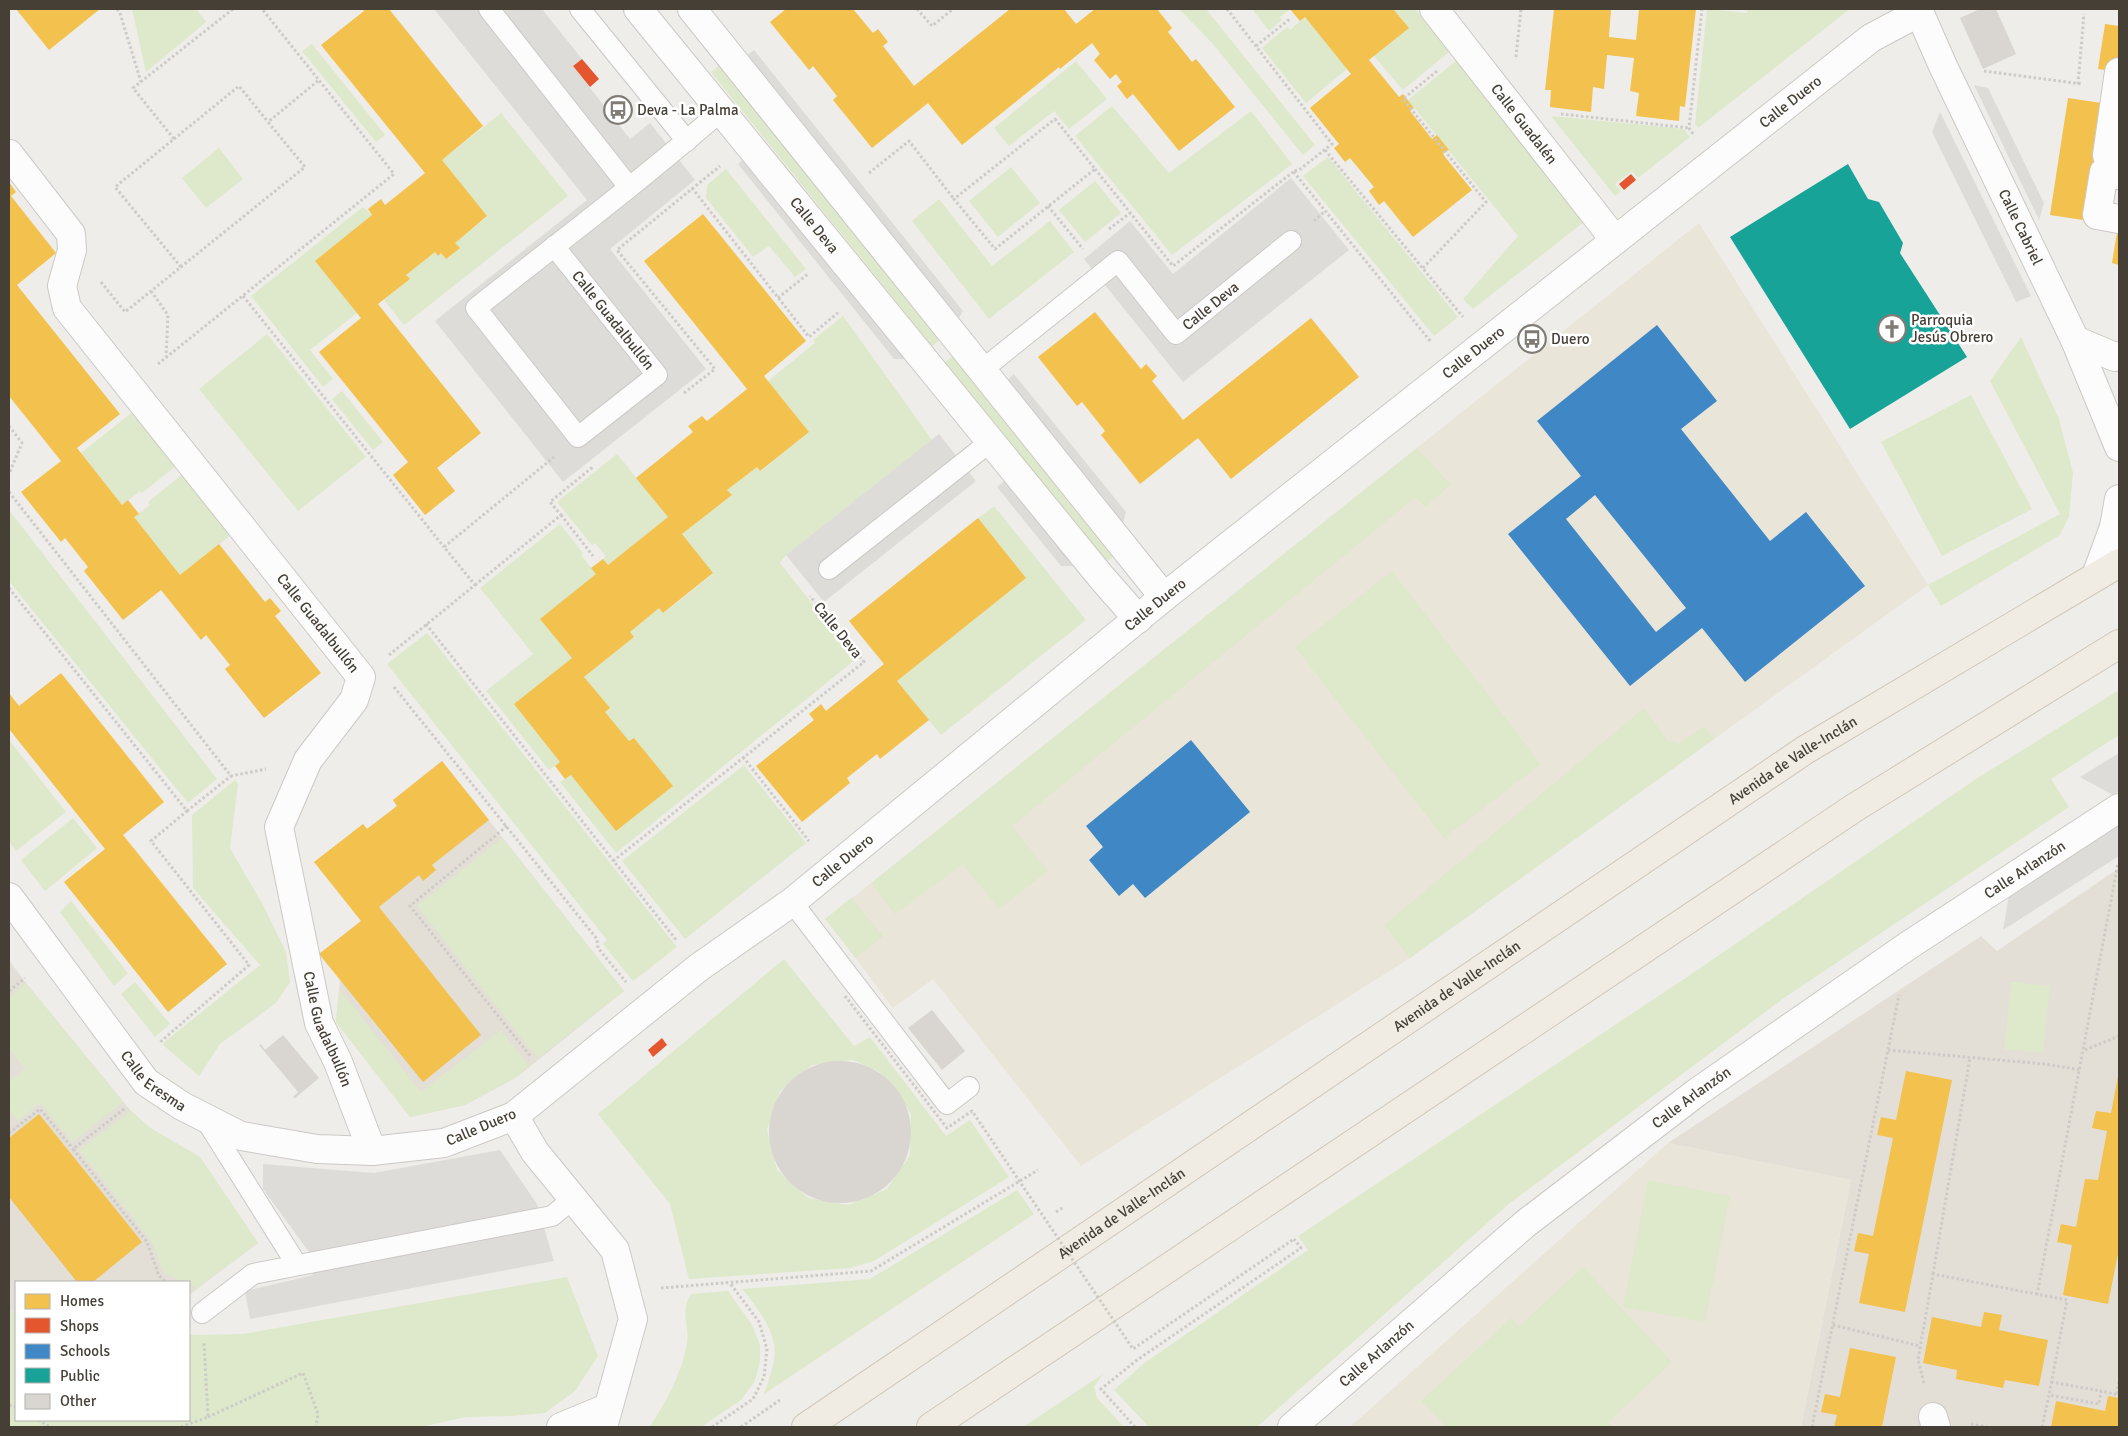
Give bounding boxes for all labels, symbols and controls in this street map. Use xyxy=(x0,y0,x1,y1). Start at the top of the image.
street label: Calle Duero xyxy=(1756,72,1825,132)
street label: Calle Guadalén xyxy=(1487,80,1561,168)
bus stop icon: Deva - La Palma xyxy=(603,95,633,125)
place label: Deva - La Palma xyxy=(637,101,739,119)
street label: Calle Cabriel xyxy=(1995,186,2047,268)
street label: Calle Deva xyxy=(786,193,843,257)
street label: Calle Guadalbullón xyxy=(568,267,658,374)
street label: Calle Deva xyxy=(1179,278,1242,334)
place label: Parroquia Jesús Obrero xyxy=(1911,311,1994,346)
church icon: Parroquia Jesús Obrero xyxy=(1877,314,1907,344)
street label: Calle Duero xyxy=(1439,322,1508,383)
bus stop icon: Duero xyxy=(1517,324,1547,354)
place label: Duero xyxy=(1551,330,1590,348)
street label: Calle Guadalbullón xyxy=(273,570,363,676)
street label: Calle Duero xyxy=(1121,574,1190,635)
street label: Calle Deva xyxy=(810,598,866,662)
street label: Avenida de Valle-Inclán xyxy=(1725,712,1860,808)
street label: Calle Duero xyxy=(808,830,877,891)
street label: Calle Arlanzón xyxy=(1981,836,2069,903)
street label: Avenida de Valle-Inclán xyxy=(1390,937,1524,1036)
street label: Calle Guadalbullón xyxy=(300,970,356,1089)
street label: Calle Eresma xyxy=(117,1047,190,1115)
street label: Calle Arlanzón xyxy=(1648,1063,1734,1132)
street label: Calle Duero xyxy=(443,1104,519,1150)
street label: Avenida de Valle-Inclán xyxy=(1054,1164,1188,1263)
legend xyxy=(15,1281,190,1421)
text: Homes xyxy=(60,1292,104,1310)
street label: Calle Arlanzón xyxy=(1335,1316,1418,1391)
text: Shops xyxy=(60,1317,99,1335)
text: Schools xyxy=(60,1342,111,1360)
text: Public xyxy=(60,1367,100,1385)
text: Other xyxy=(60,1392,97,1410)

